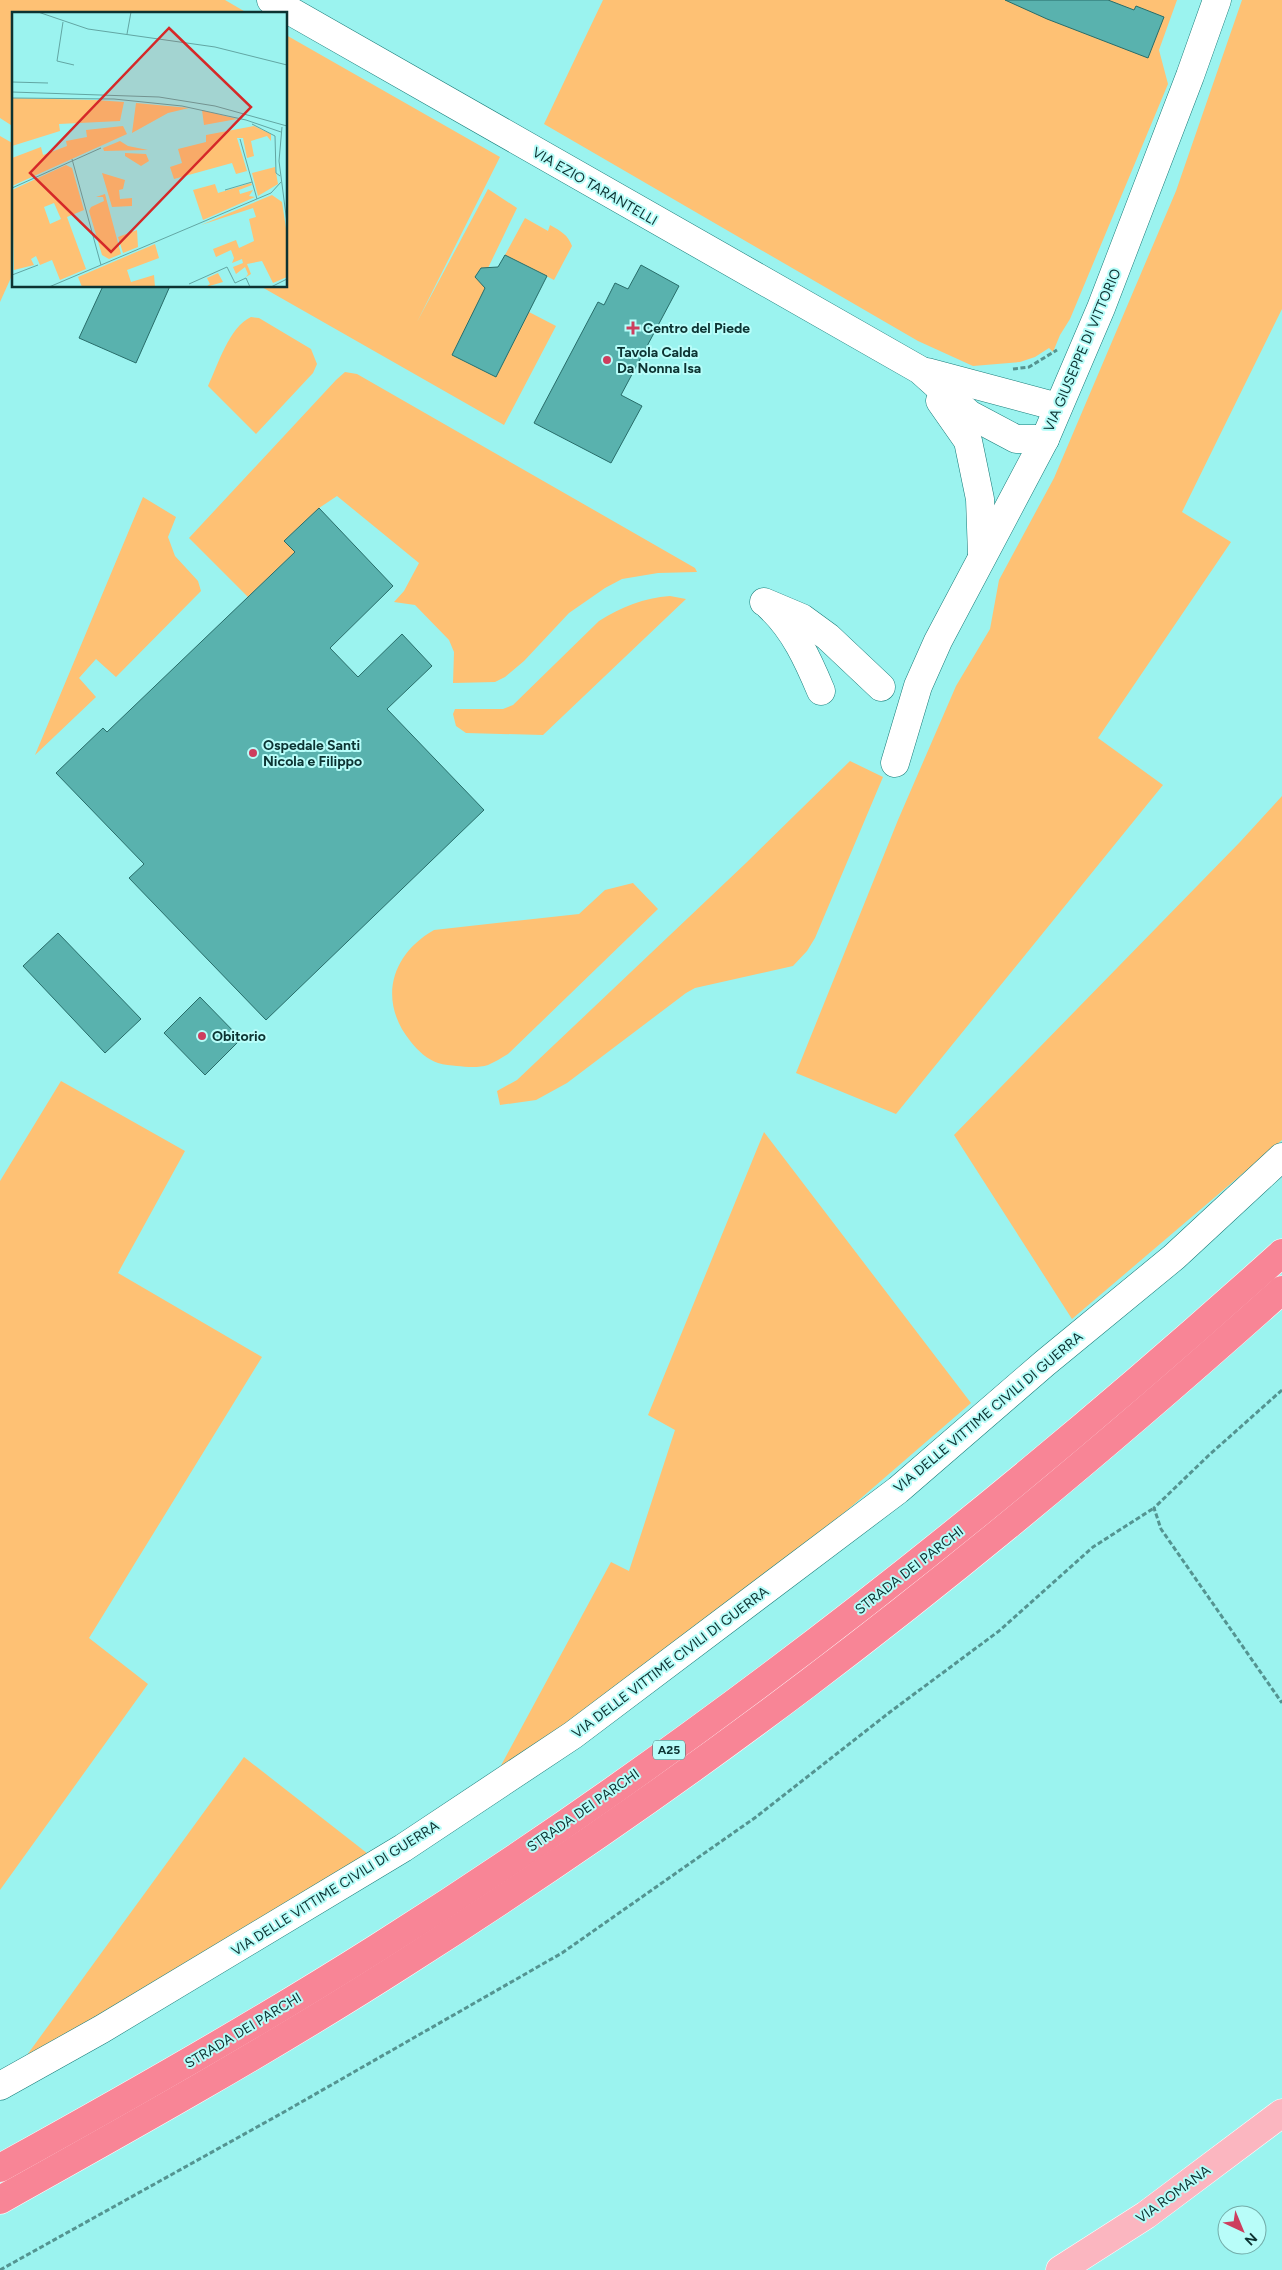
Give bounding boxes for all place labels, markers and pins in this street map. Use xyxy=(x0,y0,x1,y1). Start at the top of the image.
place label: Centro del Piede xyxy=(643,320,750,337)
marker: Centro del Piede xyxy=(627,322,639,334)
place label: Tavola Calda Da Nonna Isa xyxy=(617,344,701,377)
marker: Tavola Calda Da Nonna Isa xyxy=(601,354,613,366)
place label: Ospedale Santi Nicola e Filippo xyxy=(263,737,362,770)
marker: Ospedale Santi Nicola e Filippo xyxy=(247,747,259,759)
place label: Obitorio xyxy=(212,1028,266,1045)
marker: Obitorio xyxy=(196,1030,208,1042)

